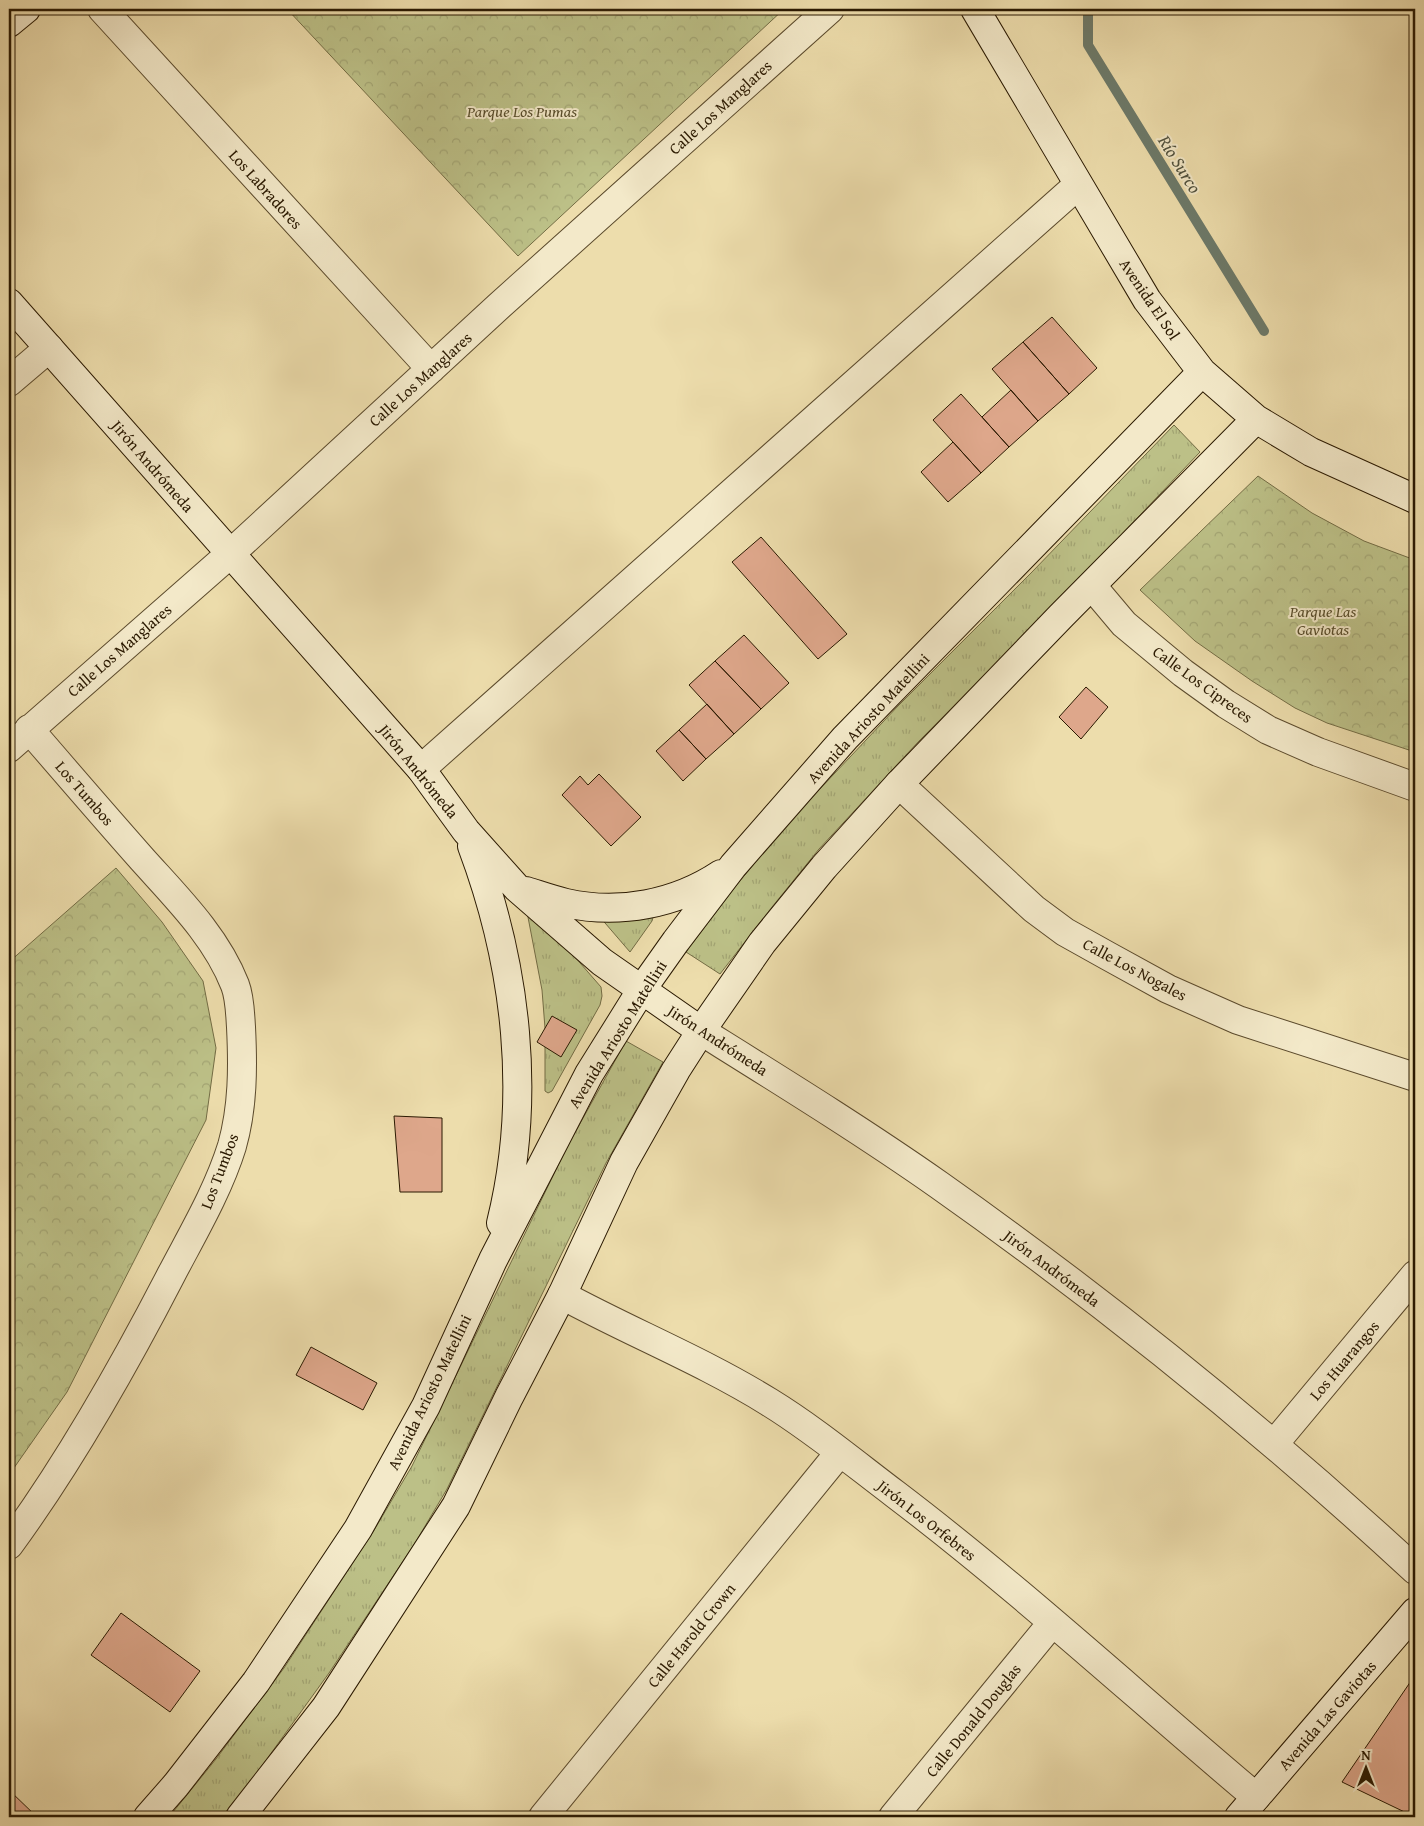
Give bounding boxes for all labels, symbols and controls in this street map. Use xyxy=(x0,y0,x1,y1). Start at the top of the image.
street label: Calle Los Manglares xyxy=(663,54,777,160)
park label: Parque Los Pumas xyxy=(466,99,577,123)
water label: Río Surco xyxy=(1151,129,1209,199)
street label: Los Labradores xyxy=(223,144,309,234)
street label: Avenida El Sol xyxy=(1114,253,1186,345)
street label: Calle Los Manglares xyxy=(363,326,477,432)
street label: Jirón Andrómeda xyxy=(105,413,200,518)
street label: Calle Los Manglares xyxy=(61,598,177,702)
park label: Parque Las Gaviotas xyxy=(1289,599,1356,641)
street label: Calle Los Cipreces xyxy=(1148,639,1258,729)
street label: Avenida Ariosto Matellini xyxy=(801,647,935,789)
street label: Jirón Andrómeda xyxy=(372,717,465,824)
street label: Los Tumbos xyxy=(50,755,120,831)
street label: Calle Los Nogales xyxy=(1079,932,1191,1006)
street label: Avenida Ariosto Matellini xyxy=(562,955,673,1113)
street label: Jirón Andrómeda xyxy=(661,997,773,1082)
street label: Los Tumbos xyxy=(194,1130,244,1212)
street label: Jirón Andrómeda xyxy=(997,1222,1106,1313)
street label: Avenida Ariosto Matellini xyxy=(381,1310,477,1474)
street label: Los Huarangos xyxy=(1303,1315,1385,1405)
street label: Jirón Los Orfebres xyxy=(871,1472,982,1566)
street label: Calle Harold Crown xyxy=(641,1577,741,1693)
street label: Avenida Las Gaviotas xyxy=(1272,1655,1382,1775)
street label: Calle Donald Douglas xyxy=(920,1658,1026,1782)
north arrow xyxy=(1342,1744,1392,1794)
text: N xyxy=(1361,1745,1371,1765)

